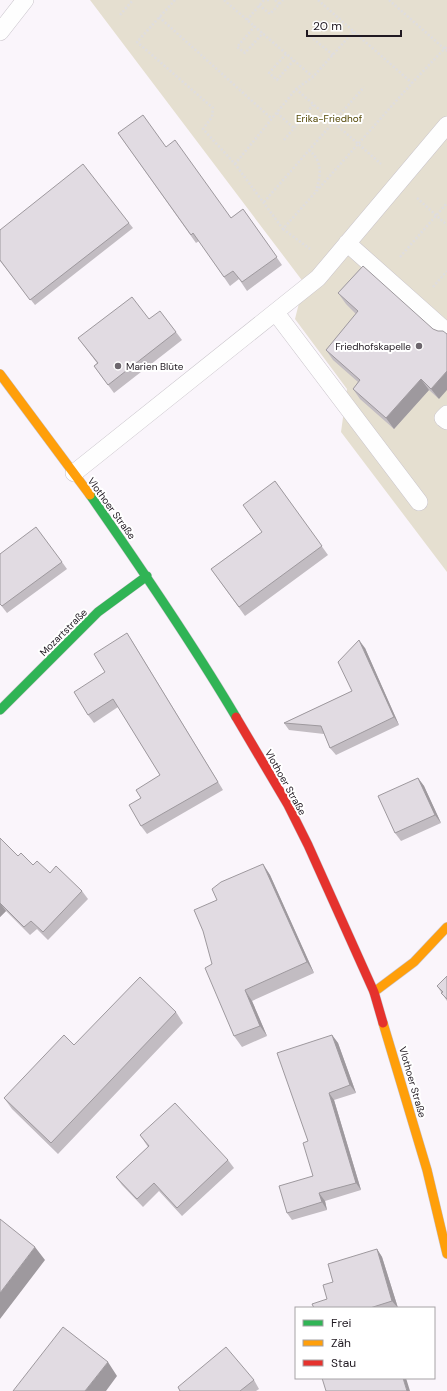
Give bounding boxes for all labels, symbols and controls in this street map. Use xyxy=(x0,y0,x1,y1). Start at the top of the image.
scale bar xyxy=(307,12,401,38)
text: 20 m xyxy=(313,18,342,34)
park label: Erika-Friedhof xyxy=(296,112,363,125)
place label: Friedhofskapelle xyxy=(335,340,411,353)
marker: Friedhofskapelle xyxy=(414,341,424,351)
place label: Marien Blüte xyxy=(126,360,184,373)
marker: Marien Blüte xyxy=(113,361,123,371)
street label: Vlothoer Straße xyxy=(85,475,139,542)
street label: Mozartstraße xyxy=(37,606,90,659)
street label: Vlothoer Straße xyxy=(262,747,309,818)
street label: Vlothoer Straße xyxy=(396,1045,429,1119)
legend xyxy=(295,1307,435,1379)
text: Frei xyxy=(331,1315,351,1331)
text: Zäh xyxy=(331,1335,351,1351)
text: Stau xyxy=(331,1355,356,1371)

